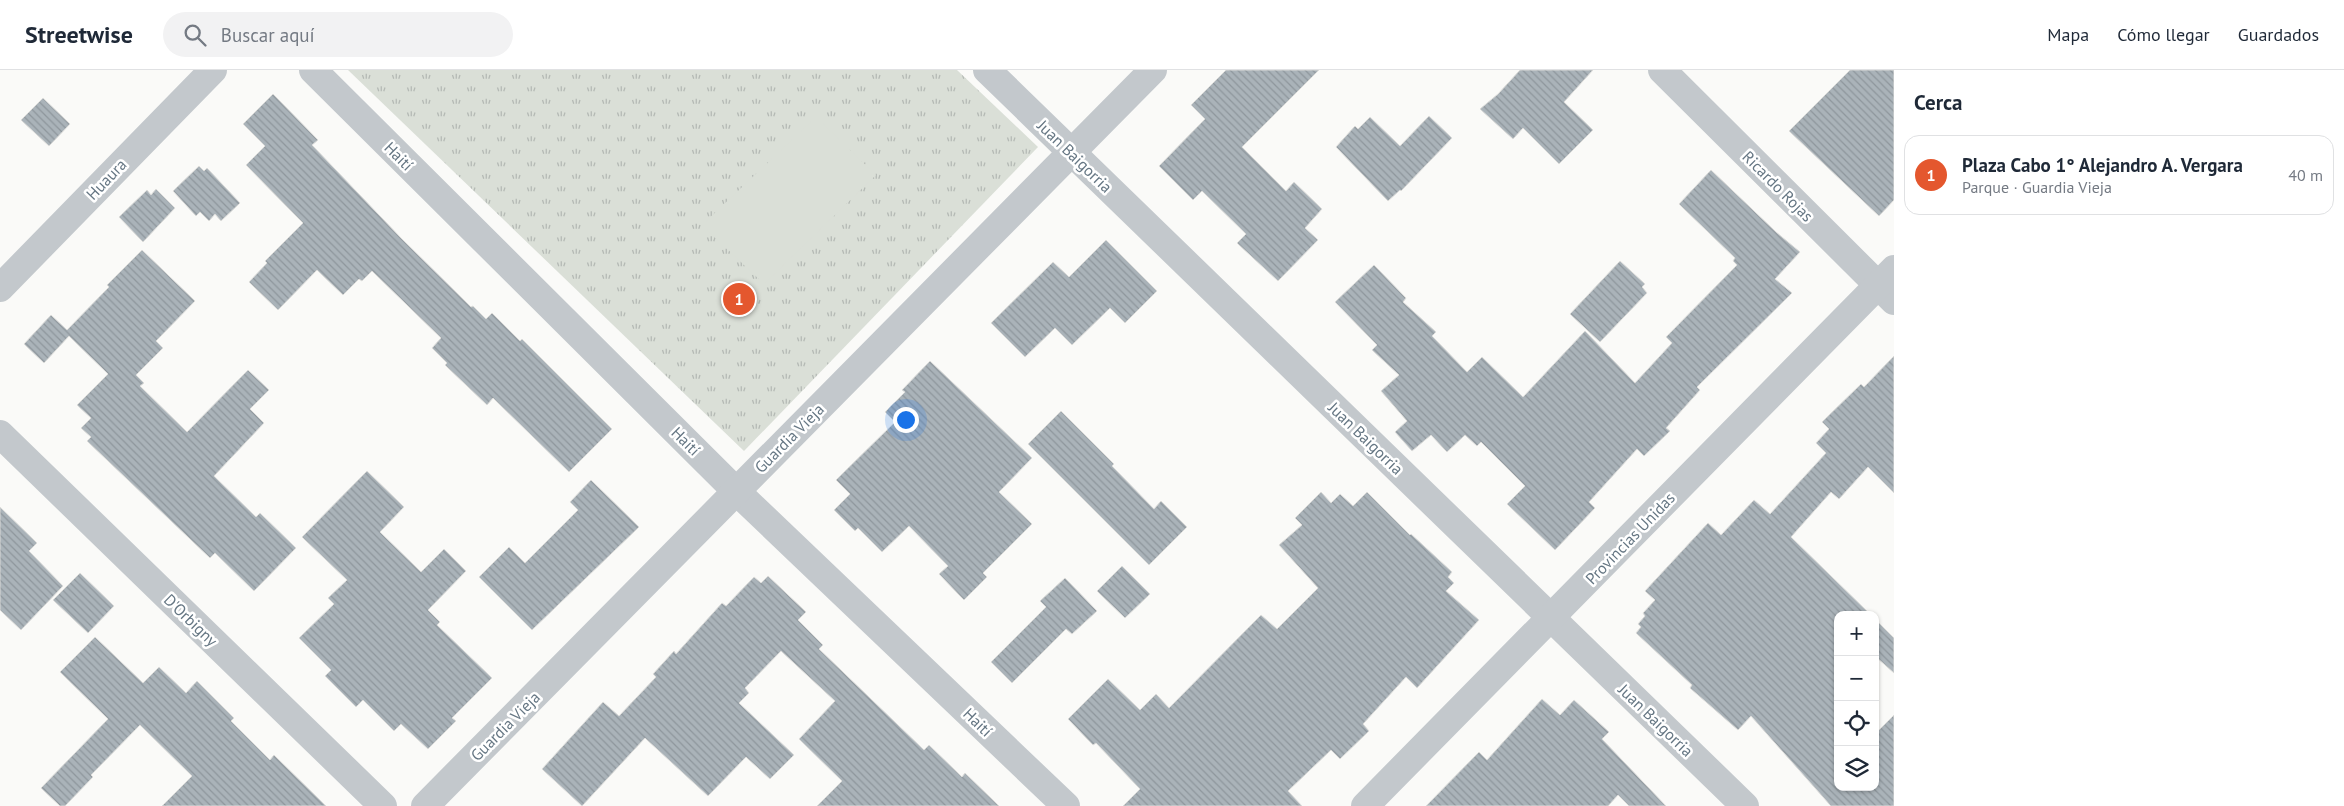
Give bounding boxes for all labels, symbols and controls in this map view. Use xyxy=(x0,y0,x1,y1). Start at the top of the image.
search box xyxy=(163,12,513,57)
text: Streetwise xyxy=(25,19,133,50)
icon: search xyxy=(181,21,209,49)
text: Buscar aquí xyxy=(221,23,315,47)
text: Mapa xyxy=(2047,23,2089,46)
text: Cómo llegar xyxy=(2117,23,2210,46)
text: Guardados xyxy=(2238,23,2319,46)
text: Cerca xyxy=(1914,89,1963,116)
street label: Juan Baigorria xyxy=(1033,115,1117,197)
street label: Haití xyxy=(380,137,418,175)
street label: Ricardo Rojas xyxy=(1738,146,1818,226)
text: Plaza Cabo 1° Alejandro A. Vergara xyxy=(1962,153,2243,177)
street label: Huaura xyxy=(82,154,130,204)
text: 1 xyxy=(1926,165,1936,185)
text: 40 m xyxy=(2288,165,2323,185)
text: Parque · Guardia Vieja xyxy=(1962,177,2112,197)
pin: 1 xyxy=(723,280,755,318)
street label: Juan Baigorria xyxy=(1324,397,1408,479)
street label: Guardia Vieja xyxy=(750,399,828,477)
your location xyxy=(893,407,919,433)
street label: Haití xyxy=(667,422,705,460)
street label: Provincias Unidas xyxy=(1581,488,1679,588)
street label: D'Orbigny xyxy=(160,590,222,651)
map controls xyxy=(1834,611,1879,791)
button: + xyxy=(1834,611,1879,656)
button: − xyxy=(1834,656,1879,701)
street label: Juan Baigorria xyxy=(1614,679,1698,761)
street label: Guardia Vieja xyxy=(466,687,544,765)
button: locate xyxy=(1834,701,1879,746)
street label: Haití xyxy=(959,703,997,741)
button: layers xyxy=(1834,746,1879,791)

